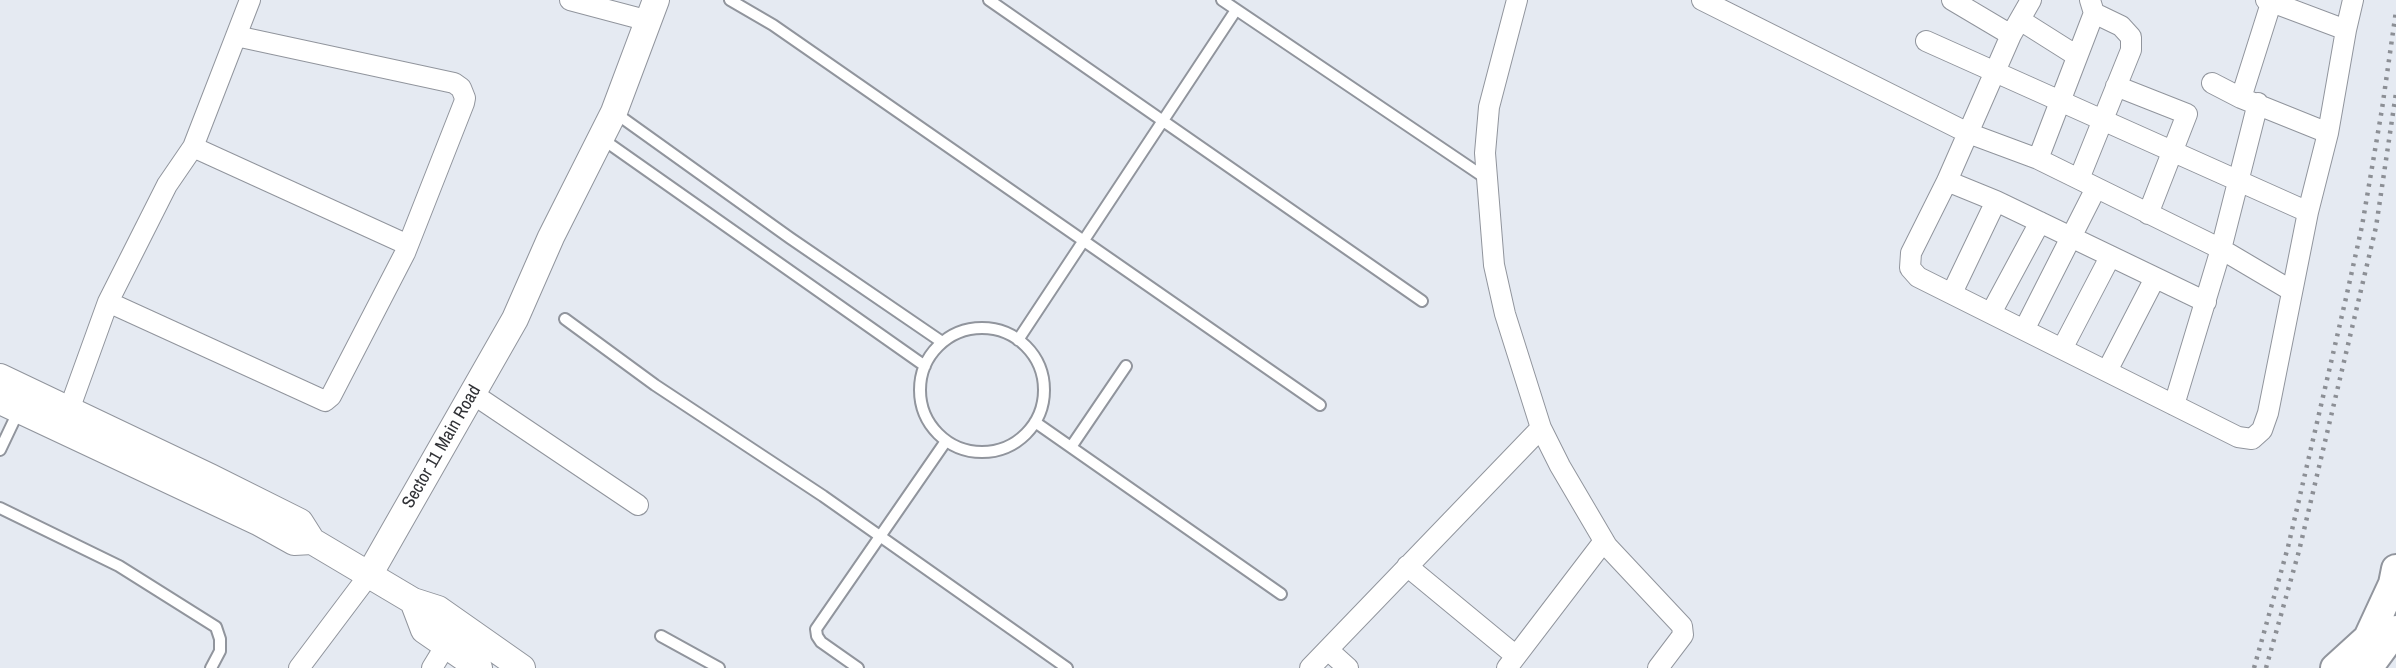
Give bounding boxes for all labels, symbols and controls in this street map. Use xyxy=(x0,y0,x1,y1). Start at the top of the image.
street label: Sector 11 Main Road xyxy=(398,382,486,512)

